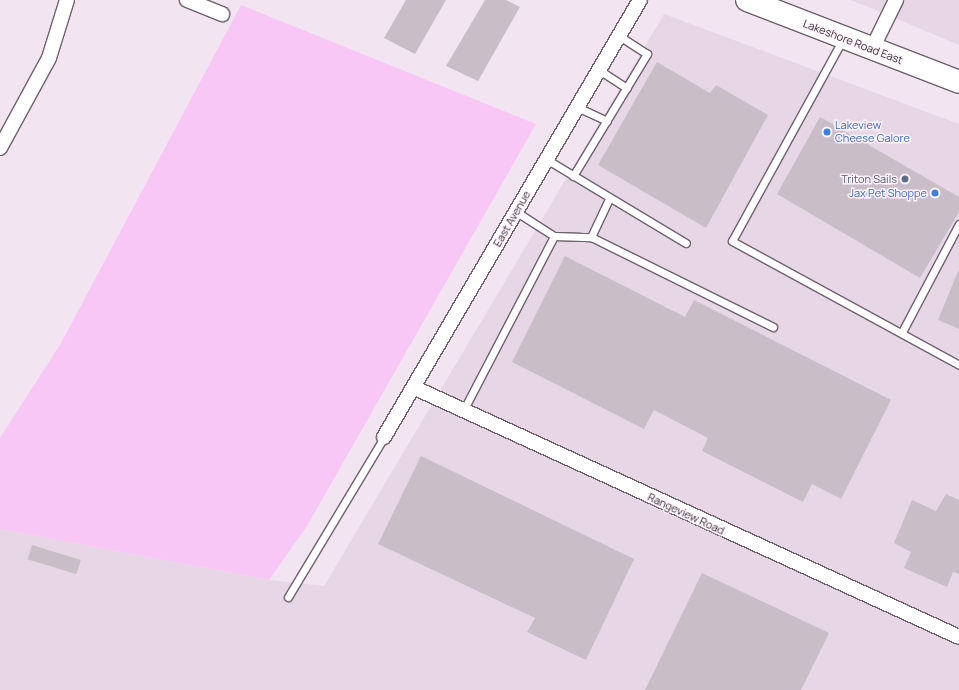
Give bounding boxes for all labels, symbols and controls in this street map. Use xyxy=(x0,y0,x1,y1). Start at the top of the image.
street label: Lakeshore Road East xyxy=(801,17,905,67)
place label: Lakeview Cheese Galore xyxy=(835,119,910,145)
marker: Lakeview Cheese Galore xyxy=(822,127,832,137)
place label: Triton Sails xyxy=(841,172,897,186)
marker: Triton Sails xyxy=(900,174,910,184)
place label: Jax Pet Shoppe xyxy=(849,186,927,200)
marker: Jax Pet Shoppe xyxy=(930,188,940,198)
street label: East Avenue xyxy=(491,189,533,249)
street label: Rangeview Road xyxy=(645,490,727,538)

